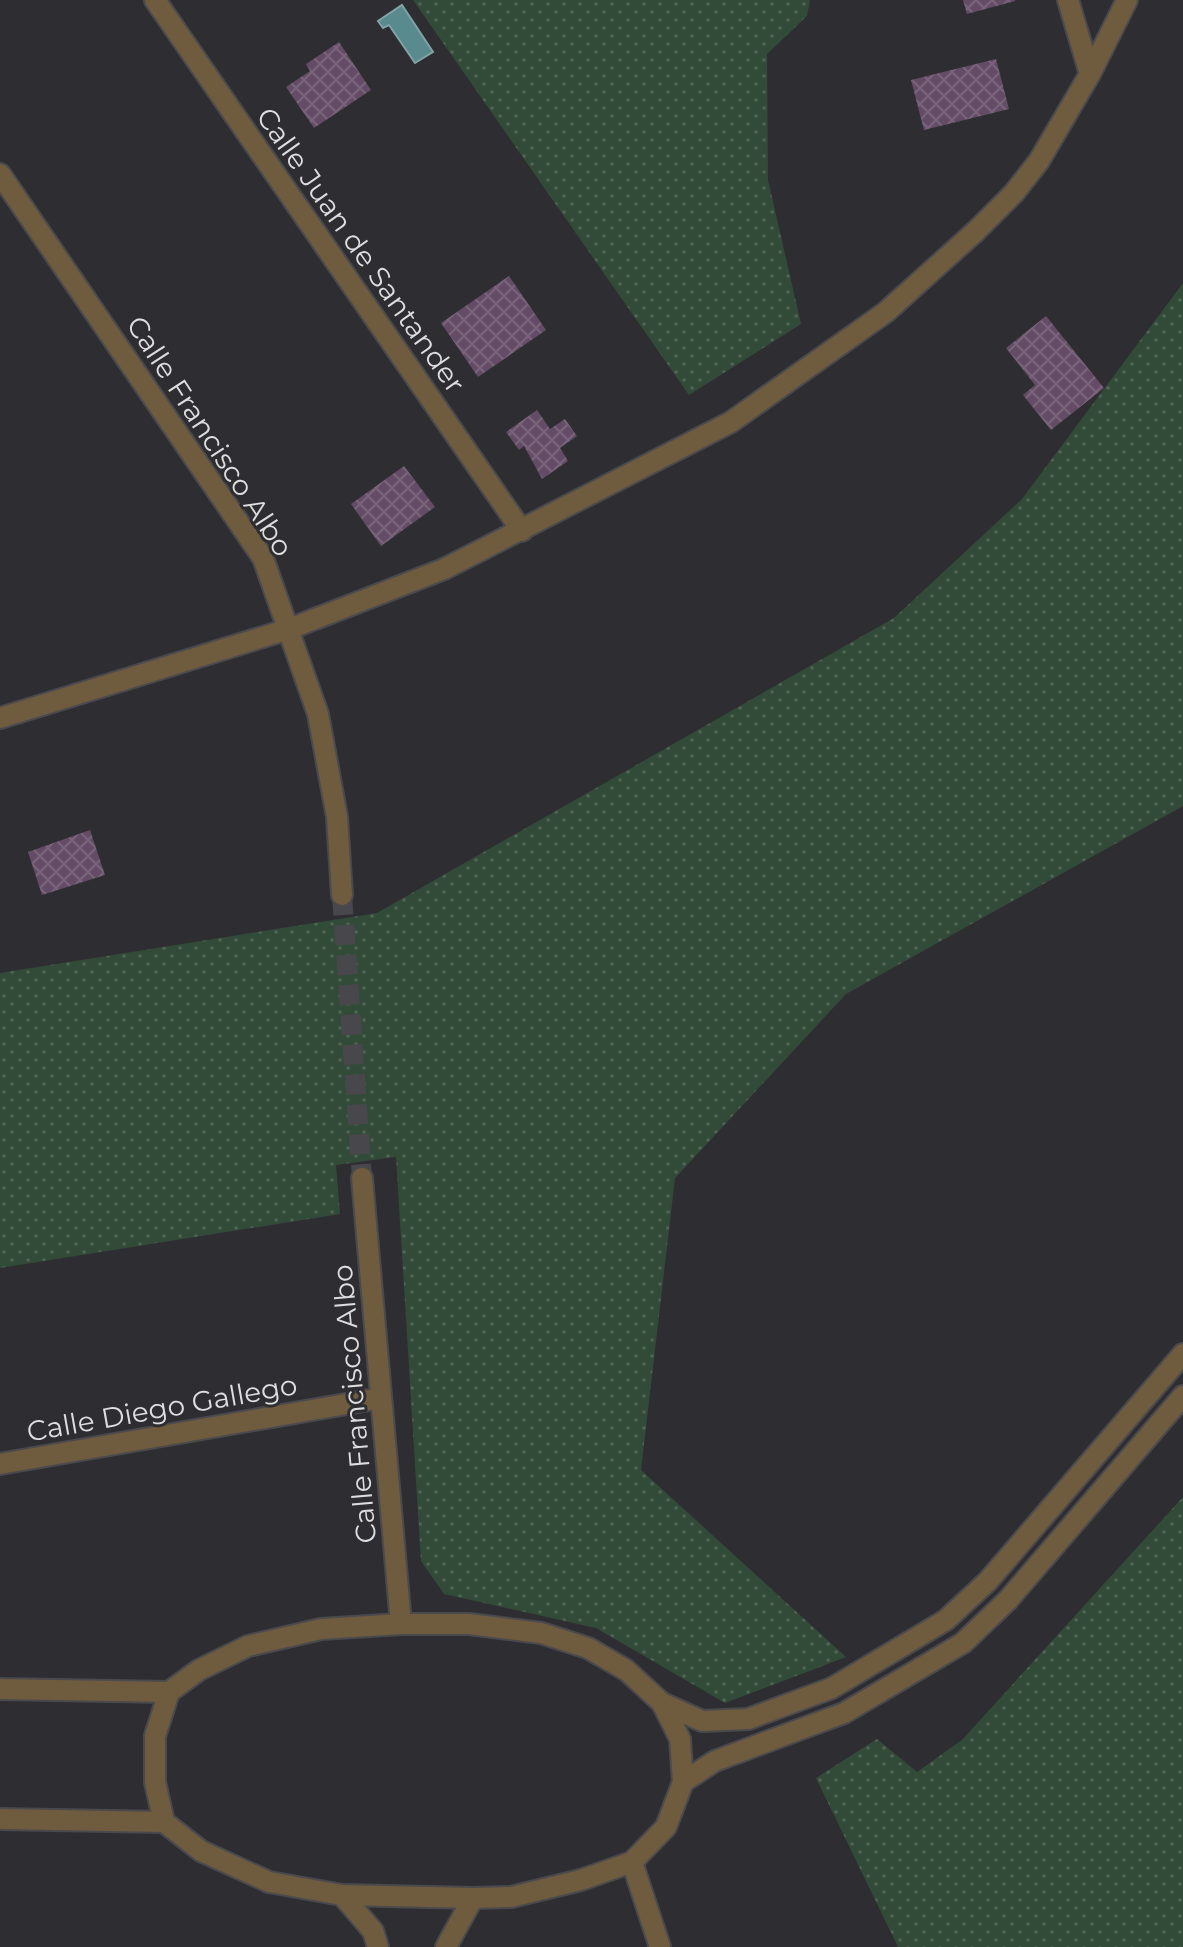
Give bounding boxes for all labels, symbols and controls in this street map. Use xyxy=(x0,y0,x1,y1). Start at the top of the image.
street label: Calle Juan de Santander xyxy=(249,101,473,399)
street label: Calle Francisco Albo xyxy=(120,309,300,563)
street label: Calle Francisco Albo xyxy=(325,1263,383,1545)
street label: Calle Diego Gallego xyxy=(24,1367,300,1449)

